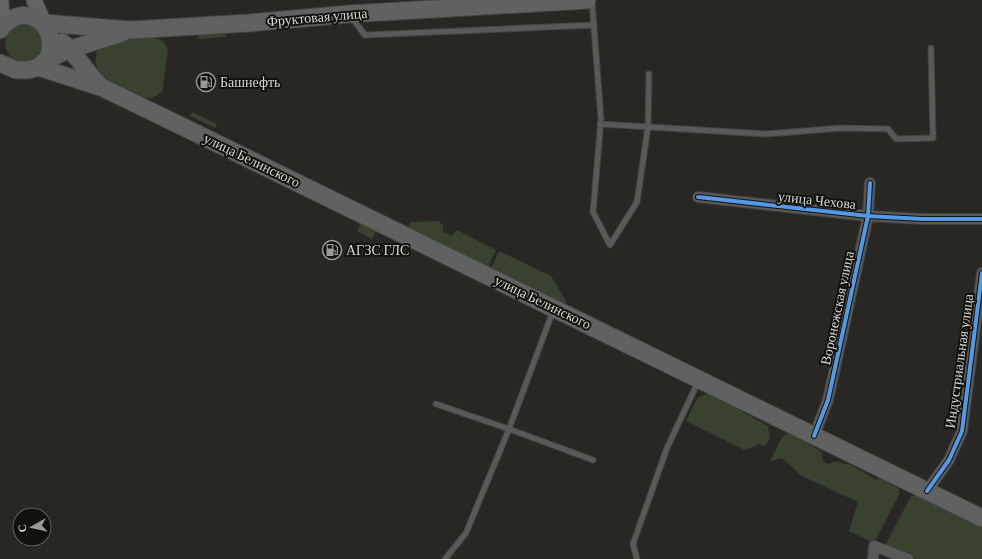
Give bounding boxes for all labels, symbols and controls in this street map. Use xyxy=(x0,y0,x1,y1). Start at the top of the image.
street label: Фруктовая улица xyxy=(266,5,369,29)
fuel station icon: Башнефть xyxy=(195,71,217,93)
place label: Башнефть xyxy=(220,74,280,90)
street label: улица Белинского xyxy=(201,130,303,190)
street label: улица Чехова xyxy=(777,188,858,212)
fuel station icon: АГЗС ГЛС xyxy=(321,239,343,261)
place label: АГЗС ГЛС xyxy=(346,242,409,258)
street label: Воронежская улица xyxy=(817,249,857,366)
street label: улица Белинского xyxy=(492,272,594,332)
street label: Индустриальная улица xyxy=(942,292,976,429)
north arrow xyxy=(12,507,52,547)
text: С xyxy=(16,524,29,533)

